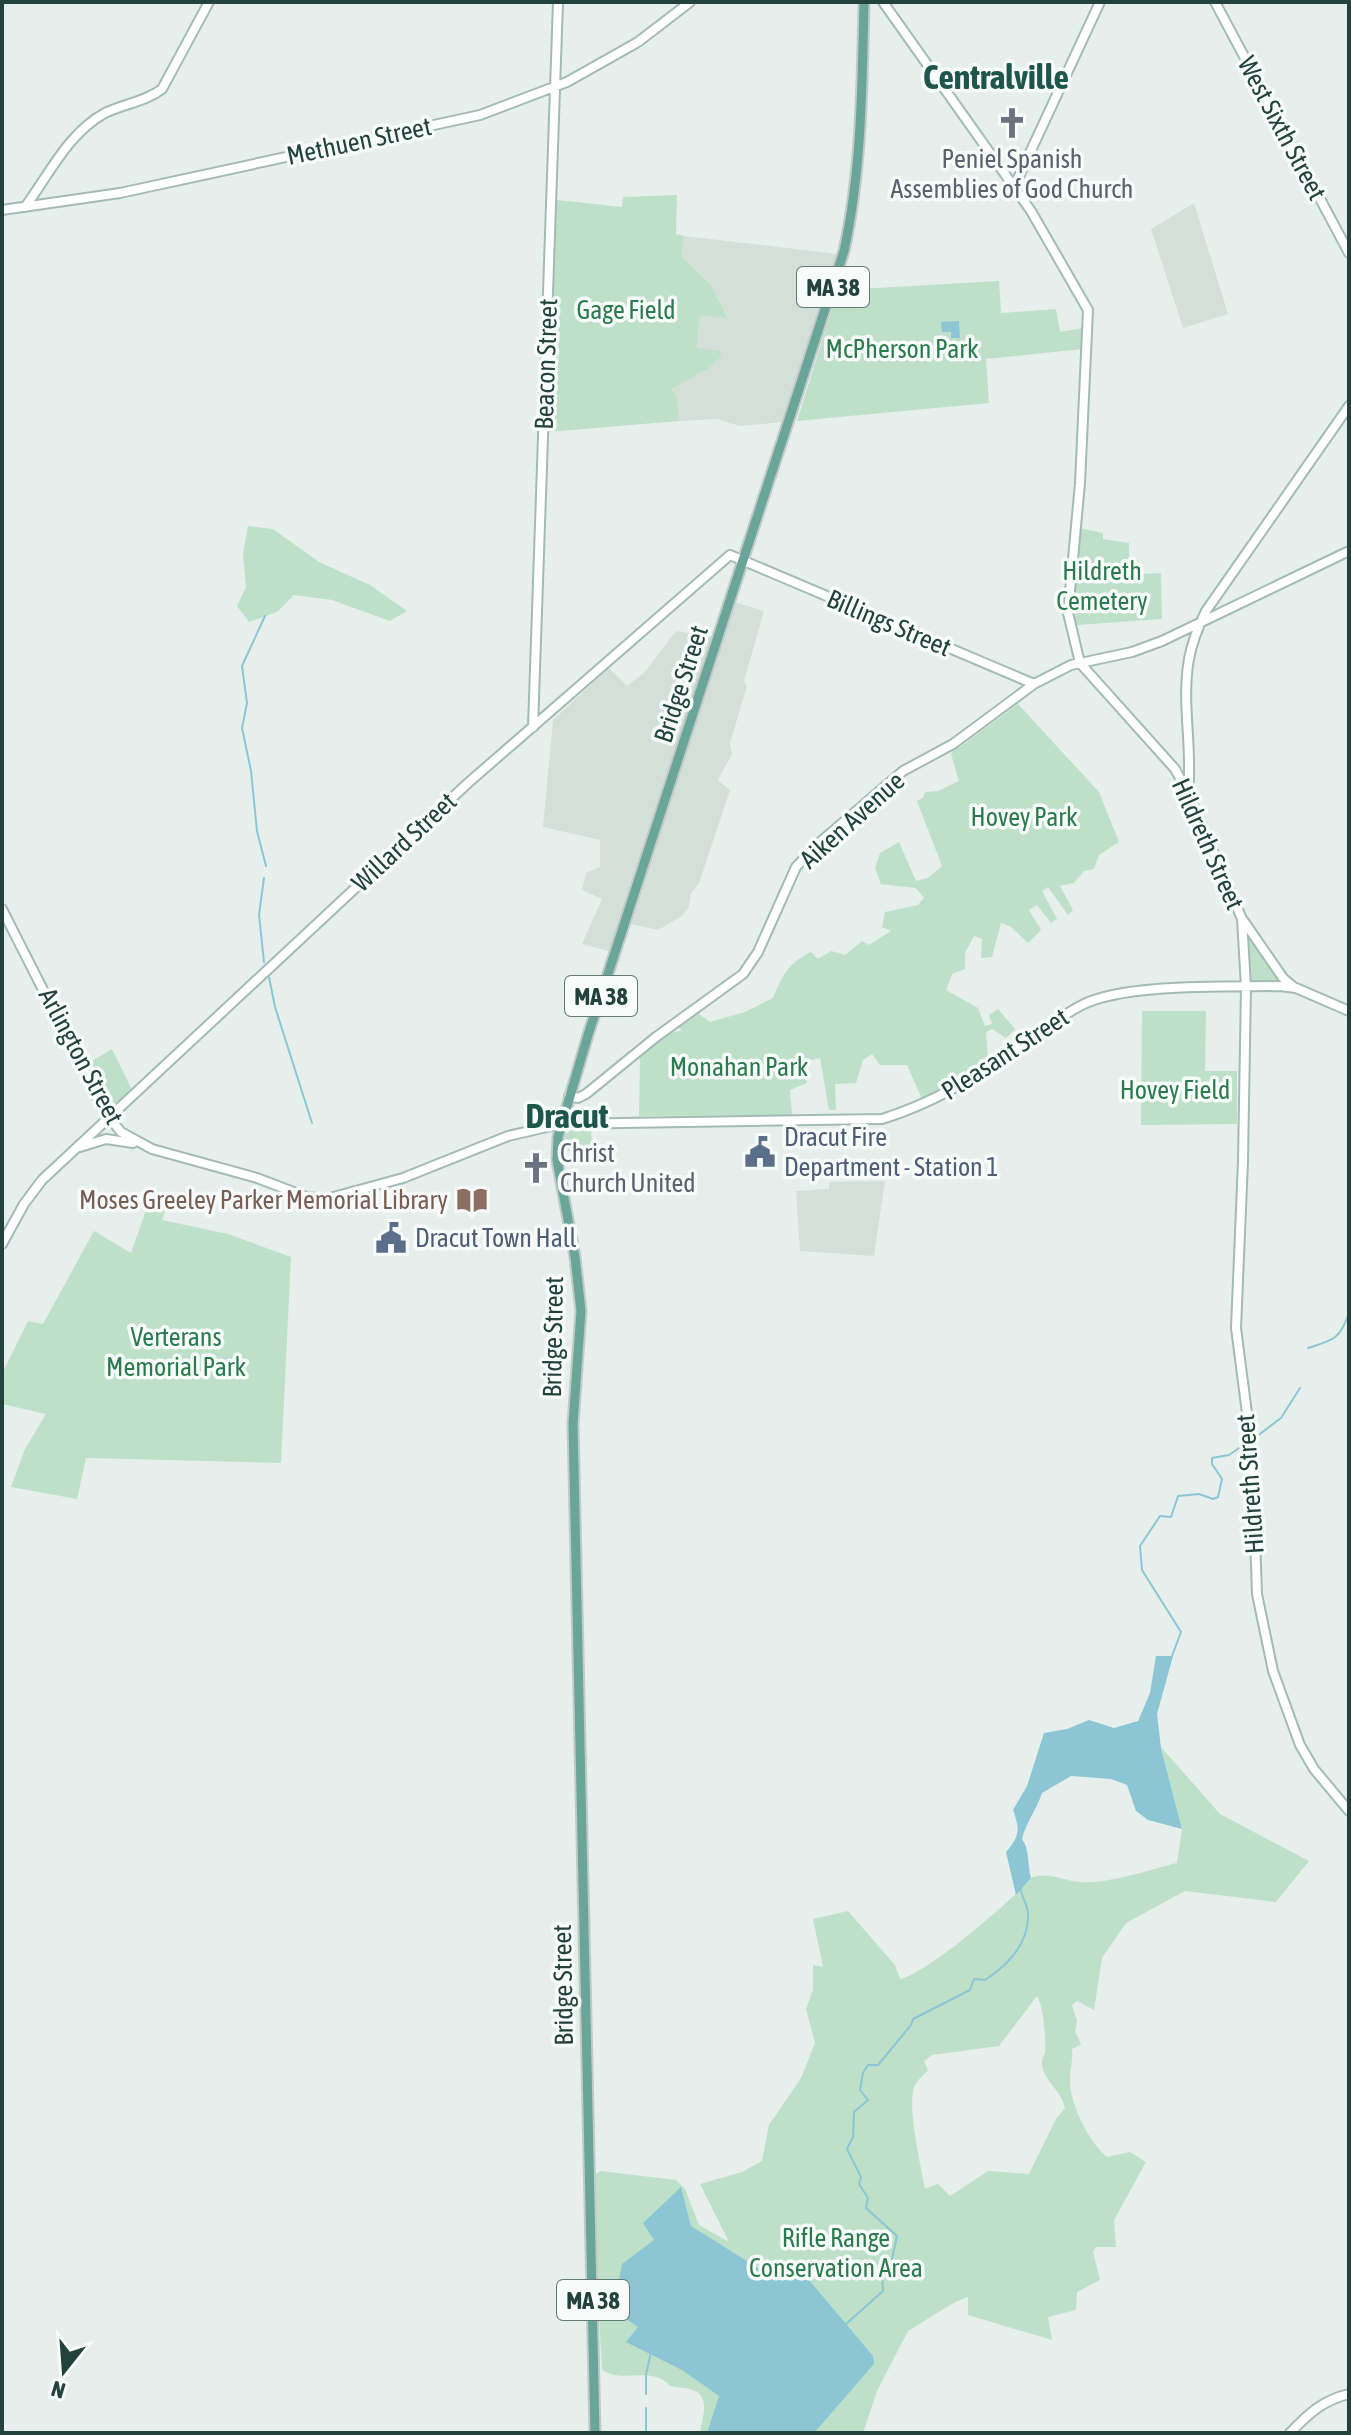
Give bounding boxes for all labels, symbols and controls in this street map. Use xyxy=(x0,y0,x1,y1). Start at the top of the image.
street label: West Sixth Street xyxy=(1232,51,1332,205)
district label: Centralville xyxy=(923,57,1069,96)
church icon: Peniel Spanish Assemblies of God Church xyxy=(995,106,1029,140)
street label: Methuen Street xyxy=(284,111,434,171)
place label: Peniel Spanish Assemblies of God Church xyxy=(891,144,1133,204)
road number: MA 38 xyxy=(797,267,869,307)
park label: Gage Field xyxy=(576,295,676,325)
street label: Beacon Street xyxy=(529,298,563,430)
park label: McPherson Park xyxy=(826,334,978,364)
park label: Hildreth Cemetery xyxy=(1056,556,1148,616)
street label: Billings Street xyxy=(823,583,955,663)
street label: Bridge Street xyxy=(648,622,714,746)
street label: Aiken Avenue xyxy=(794,765,910,875)
street label: Hildreth Street xyxy=(1166,774,1250,914)
street label: Willard Street xyxy=(346,786,462,898)
park label: Hovey Park xyxy=(971,802,1077,832)
road number: MA 38 xyxy=(565,976,637,1016)
street label: Arlington Street xyxy=(33,983,129,1129)
street label: Pleasant Street xyxy=(936,1002,1074,1106)
park label: Monahan Park xyxy=(670,1052,808,1082)
park label: Hovey Field xyxy=(1120,1075,1230,1105)
district label: Dracut xyxy=(526,1096,609,1135)
place label: Dracut Fire Department - Station 1 xyxy=(784,1122,999,1182)
public building icon: Dracut Fire Department - Station 1 xyxy=(743,1135,777,1169)
place label: Christ Church United xyxy=(560,1138,696,1198)
church icon: Christ Church United xyxy=(519,1151,553,1185)
library icon: Moses Greeley Parker Memorial Library xyxy=(455,1183,489,1217)
place label: Moses Greeley Parker Memorial Library xyxy=(79,1185,448,1215)
public building icon: Dracut Town Hall xyxy=(374,1221,408,1255)
place label: Dracut Town Hall xyxy=(415,1223,577,1253)
street label: Bridge Street xyxy=(537,1276,569,1398)
park label: Verterans Memorial Park xyxy=(106,1322,246,1382)
street label: Hildreth Street xyxy=(1230,1413,1270,1555)
street label: Bridge Street xyxy=(547,1924,579,2046)
park label: Rifle Range Conservation Area xyxy=(749,2223,923,2283)
road number: MA 38 xyxy=(557,2280,629,2320)
north arrow xyxy=(24,2331,104,2411)
text: N xyxy=(48,2376,68,2404)

